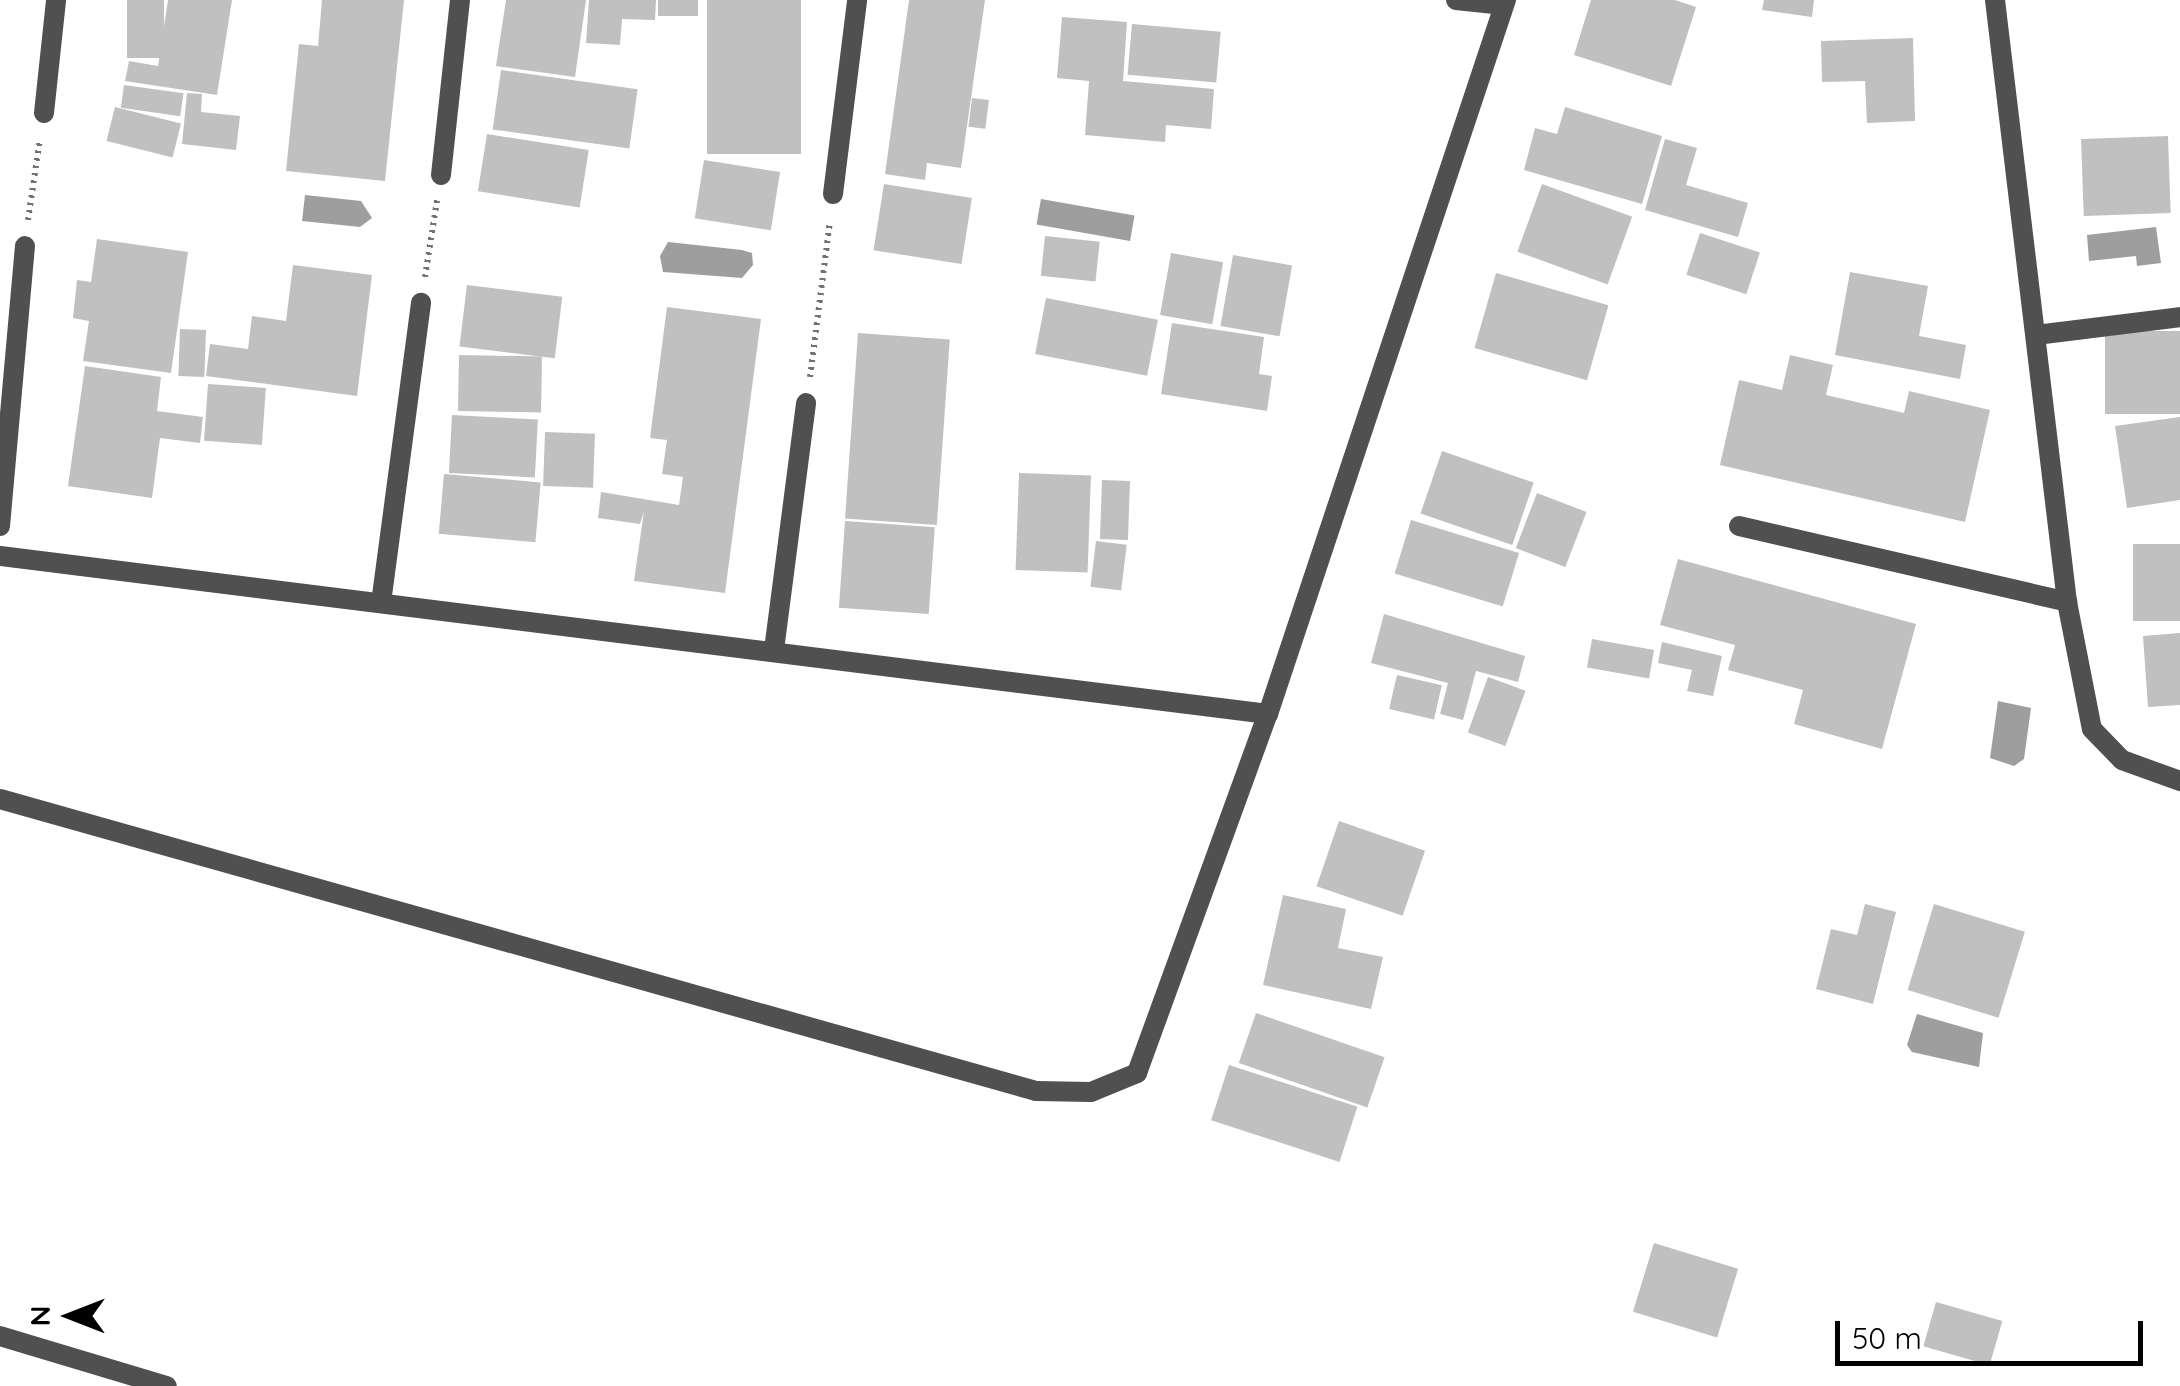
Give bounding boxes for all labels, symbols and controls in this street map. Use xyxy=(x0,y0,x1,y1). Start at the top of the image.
north arrow xyxy=(20,1266,120,1366)
scale bar xyxy=(1840,1301,2148,1363)
text: N xyxy=(22,1306,57,1326)
text: 50 m xyxy=(1852,1319,1922,1357)

